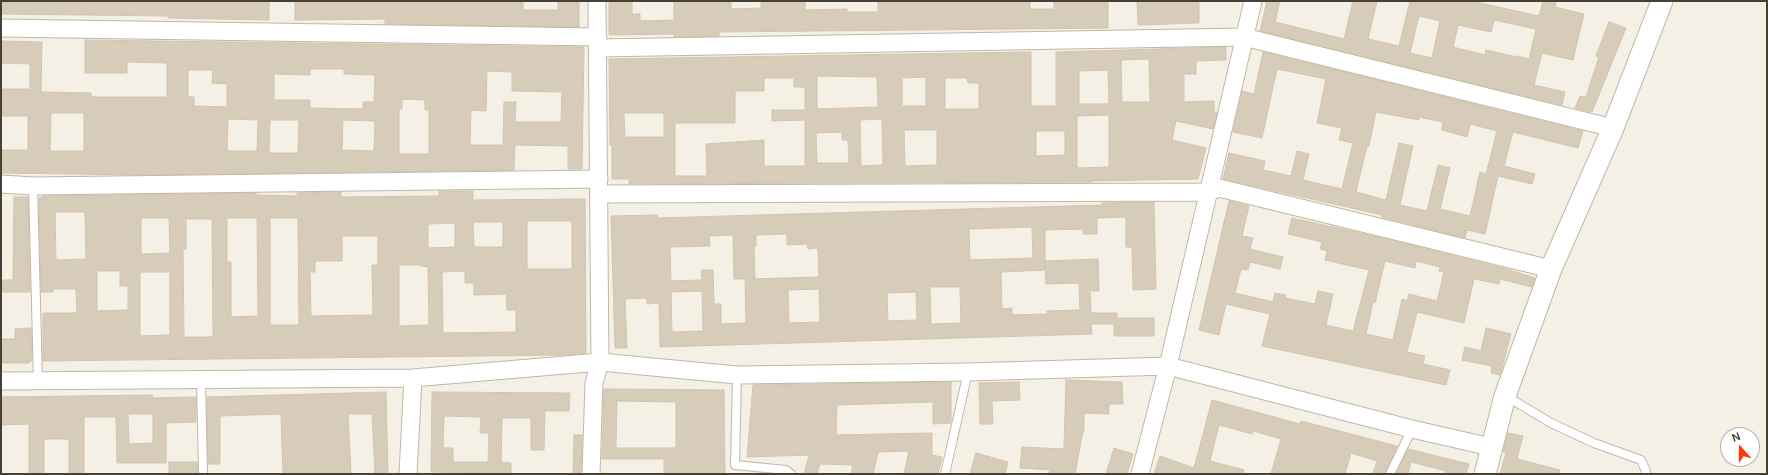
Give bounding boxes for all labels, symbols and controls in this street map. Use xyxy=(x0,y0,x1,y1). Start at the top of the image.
north arrow xyxy=(1720,427,1760,467)
text: N xyxy=(1730,430,1742,444)

